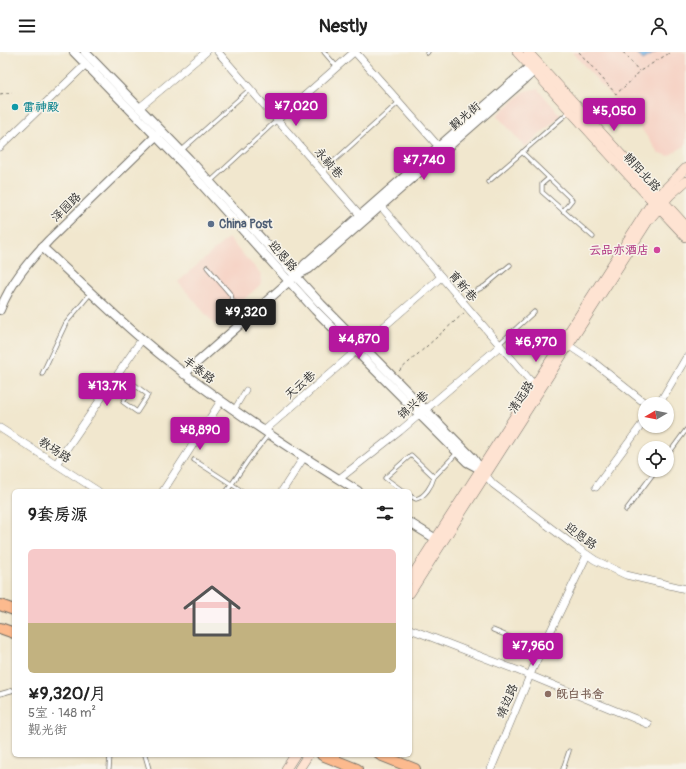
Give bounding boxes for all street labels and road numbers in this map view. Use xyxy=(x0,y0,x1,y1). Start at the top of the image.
street label: 觐光街 xyxy=(447,99,484,134)
street label: 永祯巷 xyxy=(311,145,346,182)
street label: 朝阳北路 xyxy=(620,150,663,195)
street label: 泽园路 xyxy=(48,189,85,225)
street label: 迎恩路 xyxy=(265,238,300,275)
street label: 育新巷 xyxy=(445,268,480,305)
street label: 丰泰路 xyxy=(180,354,218,387)
street label: 天云巷 xyxy=(282,368,319,403)
street label: 清远路 xyxy=(505,378,538,416)
street label: 锦兴巷 xyxy=(395,388,432,423)
street label: 教场路 xyxy=(36,434,74,467)
street label: 迎恩路 xyxy=(562,520,600,553)
street label: 靖边路 xyxy=(494,682,521,721)

